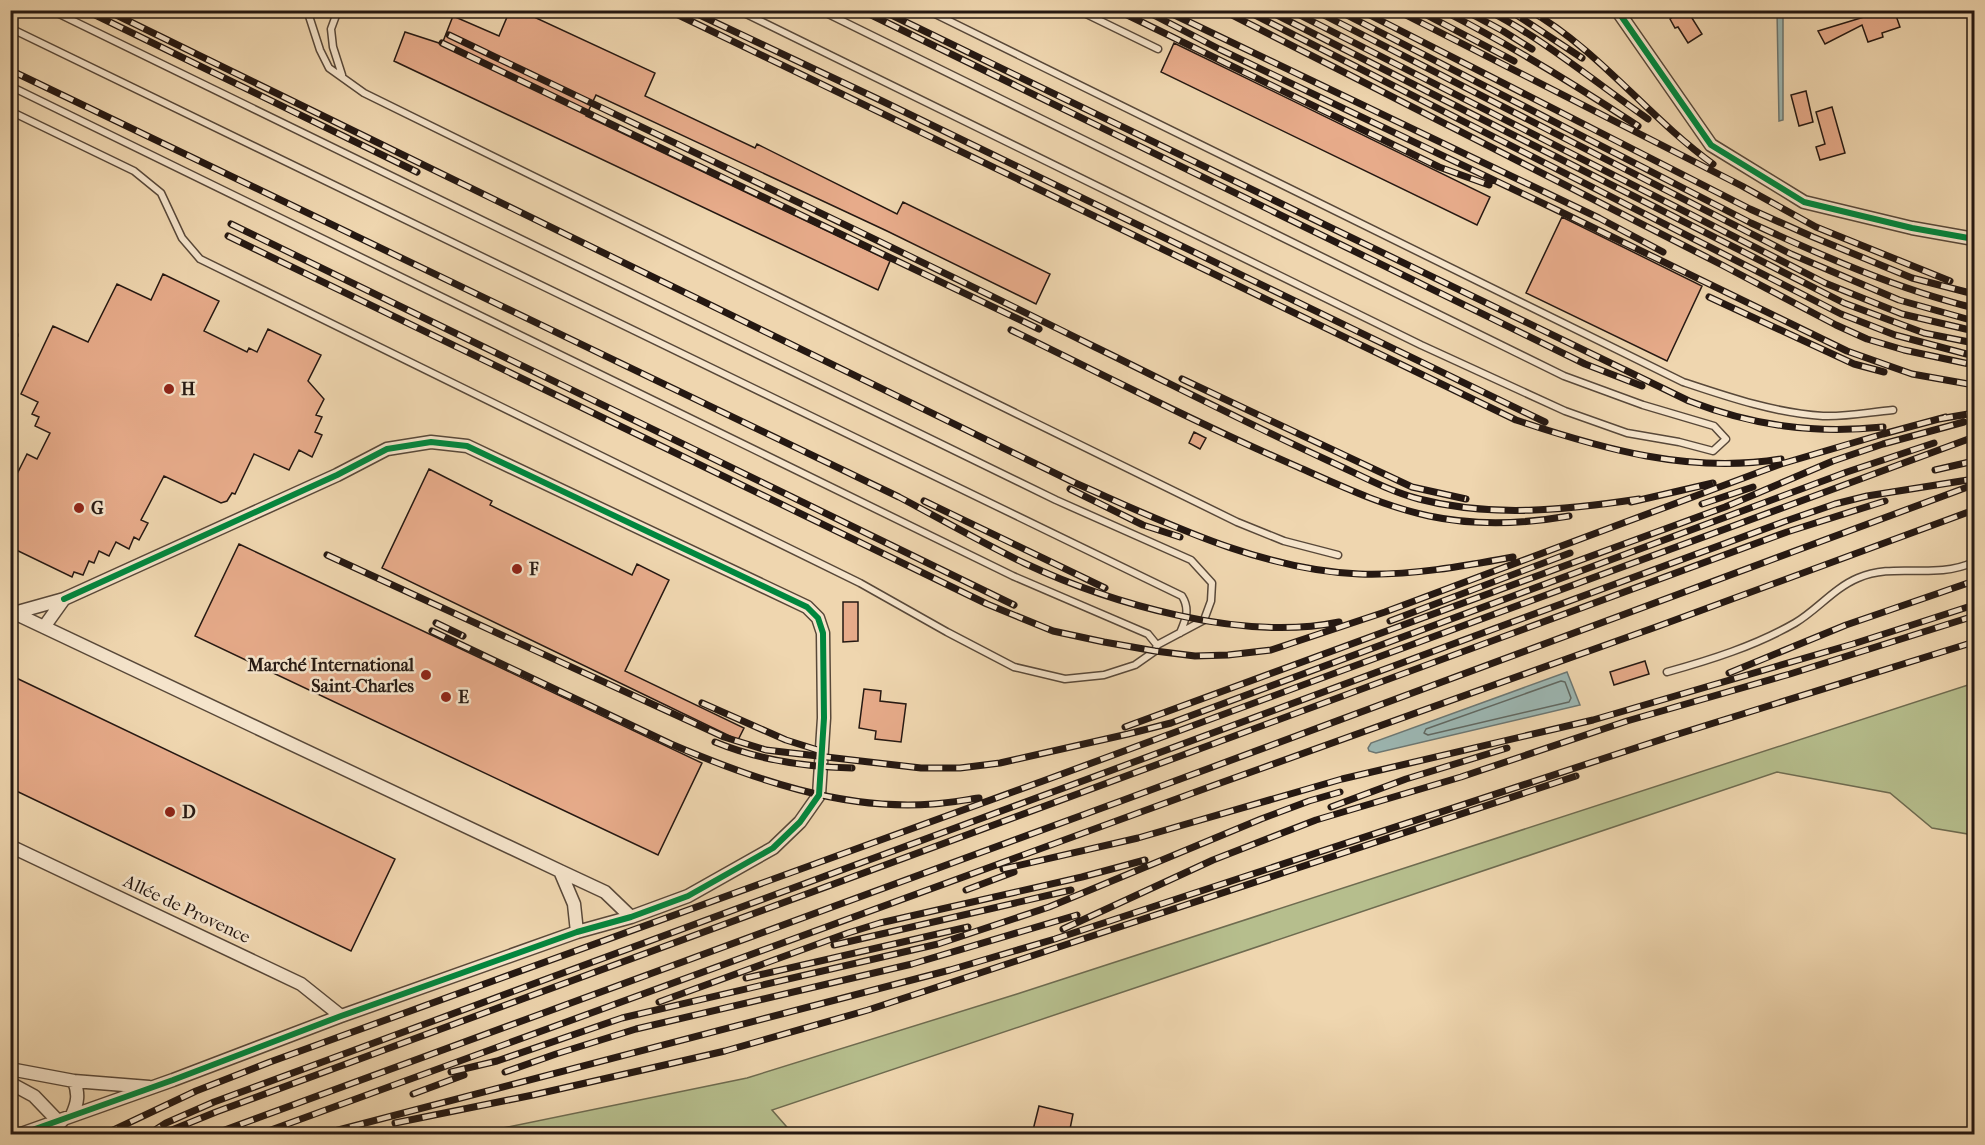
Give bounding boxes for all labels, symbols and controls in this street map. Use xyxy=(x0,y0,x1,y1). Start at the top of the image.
place label: H xyxy=(181,379,196,400)
marker: H xyxy=(162,382,176,396)
place label: G xyxy=(91,498,104,519)
marker: G xyxy=(72,501,86,515)
place label: F xyxy=(528,559,539,580)
marker: F xyxy=(510,562,524,576)
place label: Marché International Saint-Charles xyxy=(247,655,415,697)
marker: Marché International Saint-Charles xyxy=(419,668,433,682)
place label: E xyxy=(458,687,469,708)
marker: E xyxy=(439,690,453,704)
place label: D xyxy=(182,802,196,823)
marker: D xyxy=(163,805,177,819)
street label: Allée de Provence xyxy=(119,870,254,948)

